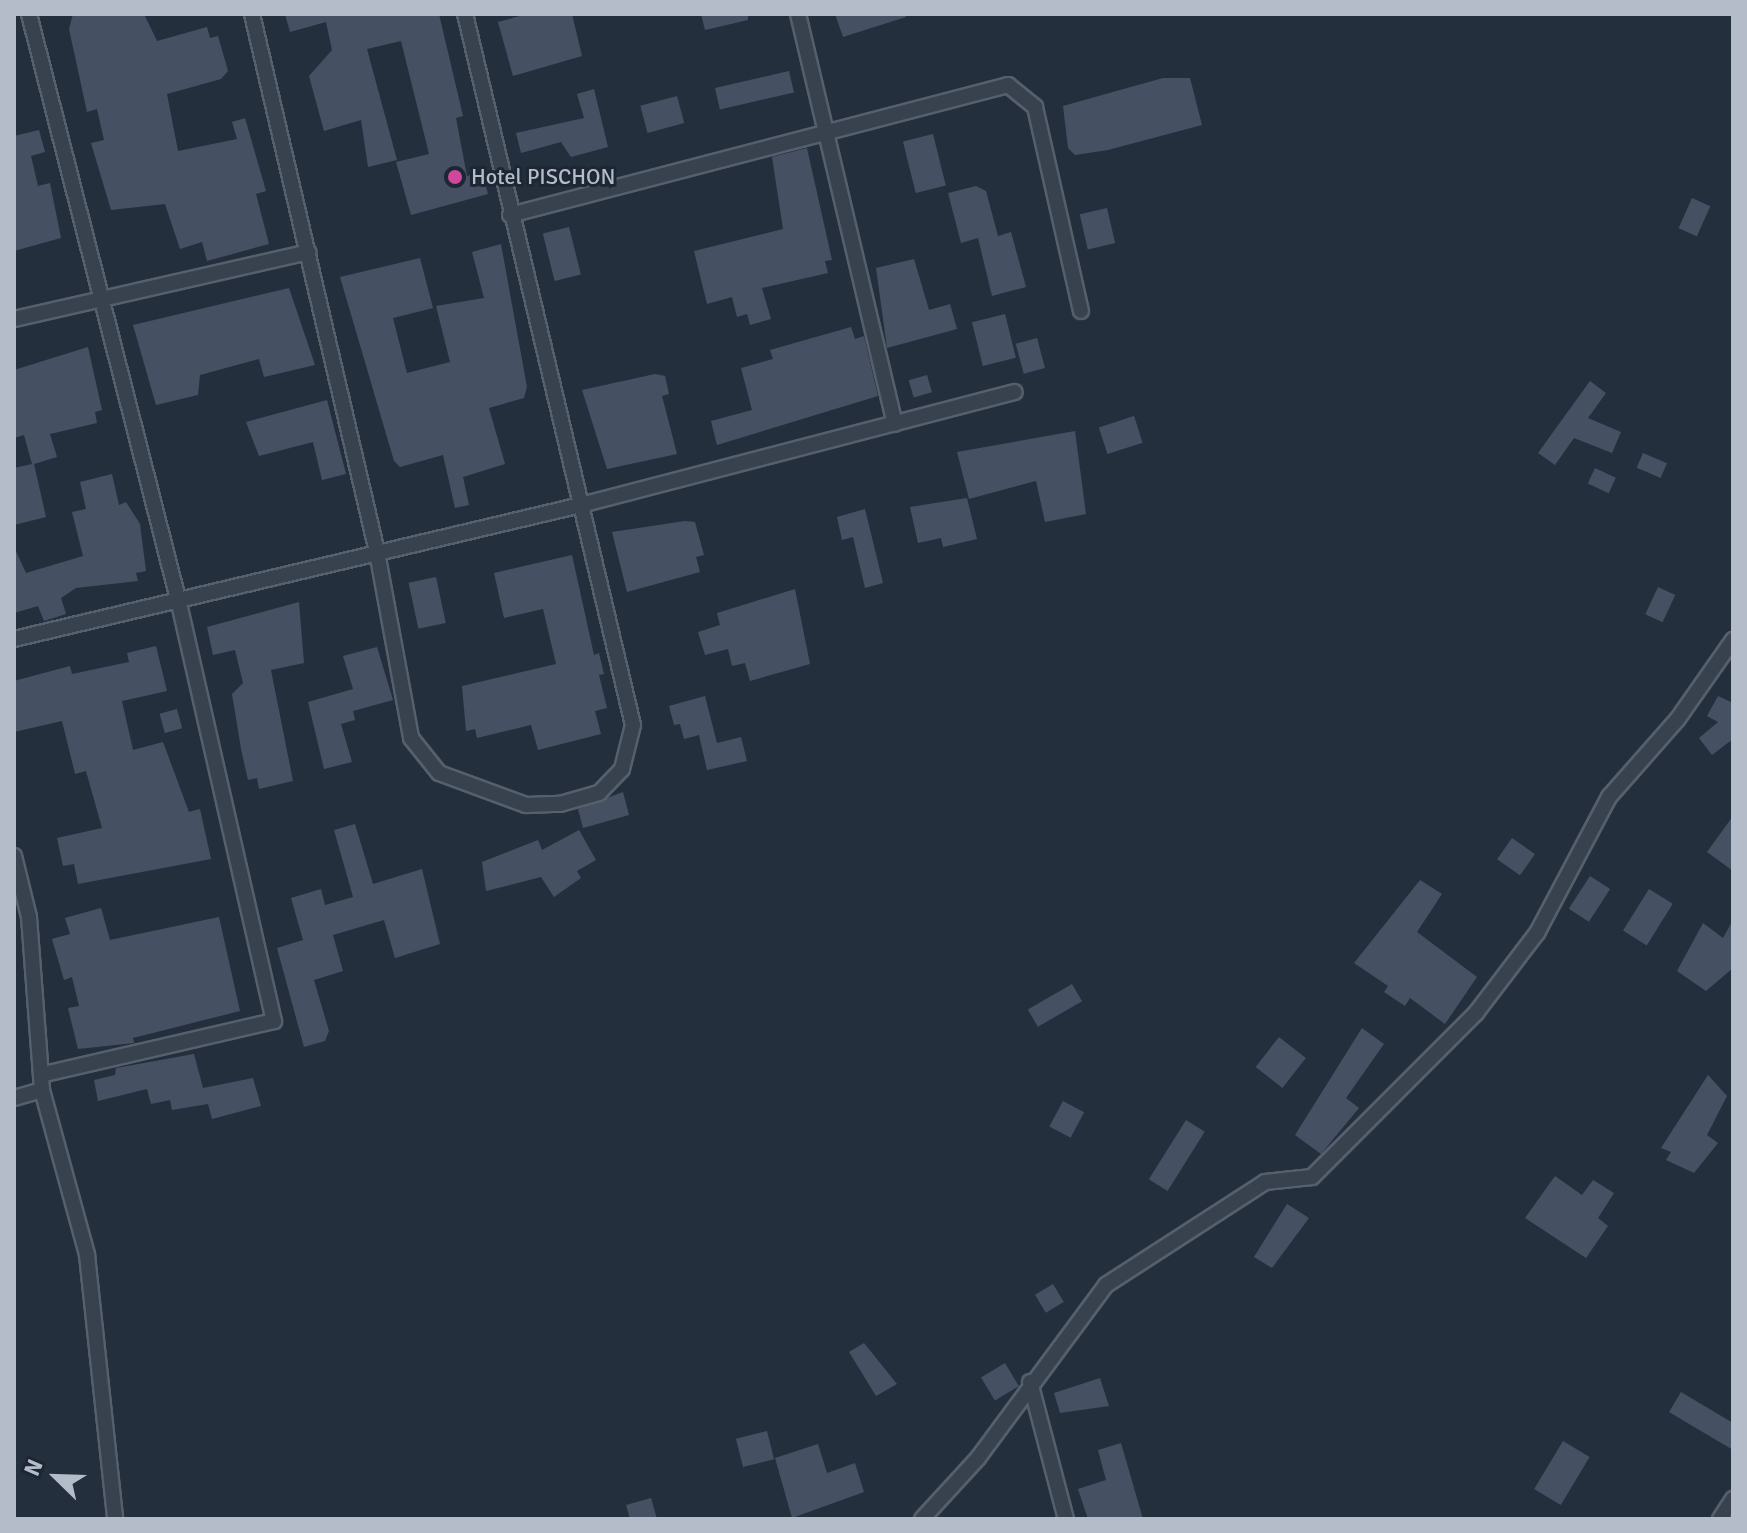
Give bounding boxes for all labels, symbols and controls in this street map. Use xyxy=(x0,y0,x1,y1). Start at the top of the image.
place label: Hotel PISCHON xyxy=(471,164,616,190)
marker: Hotel PISCHON xyxy=(446,168,464,186)
north arrow xyxy=(16,1437,96,1517)
text: N xyxy=(18,1455,49,1480)

